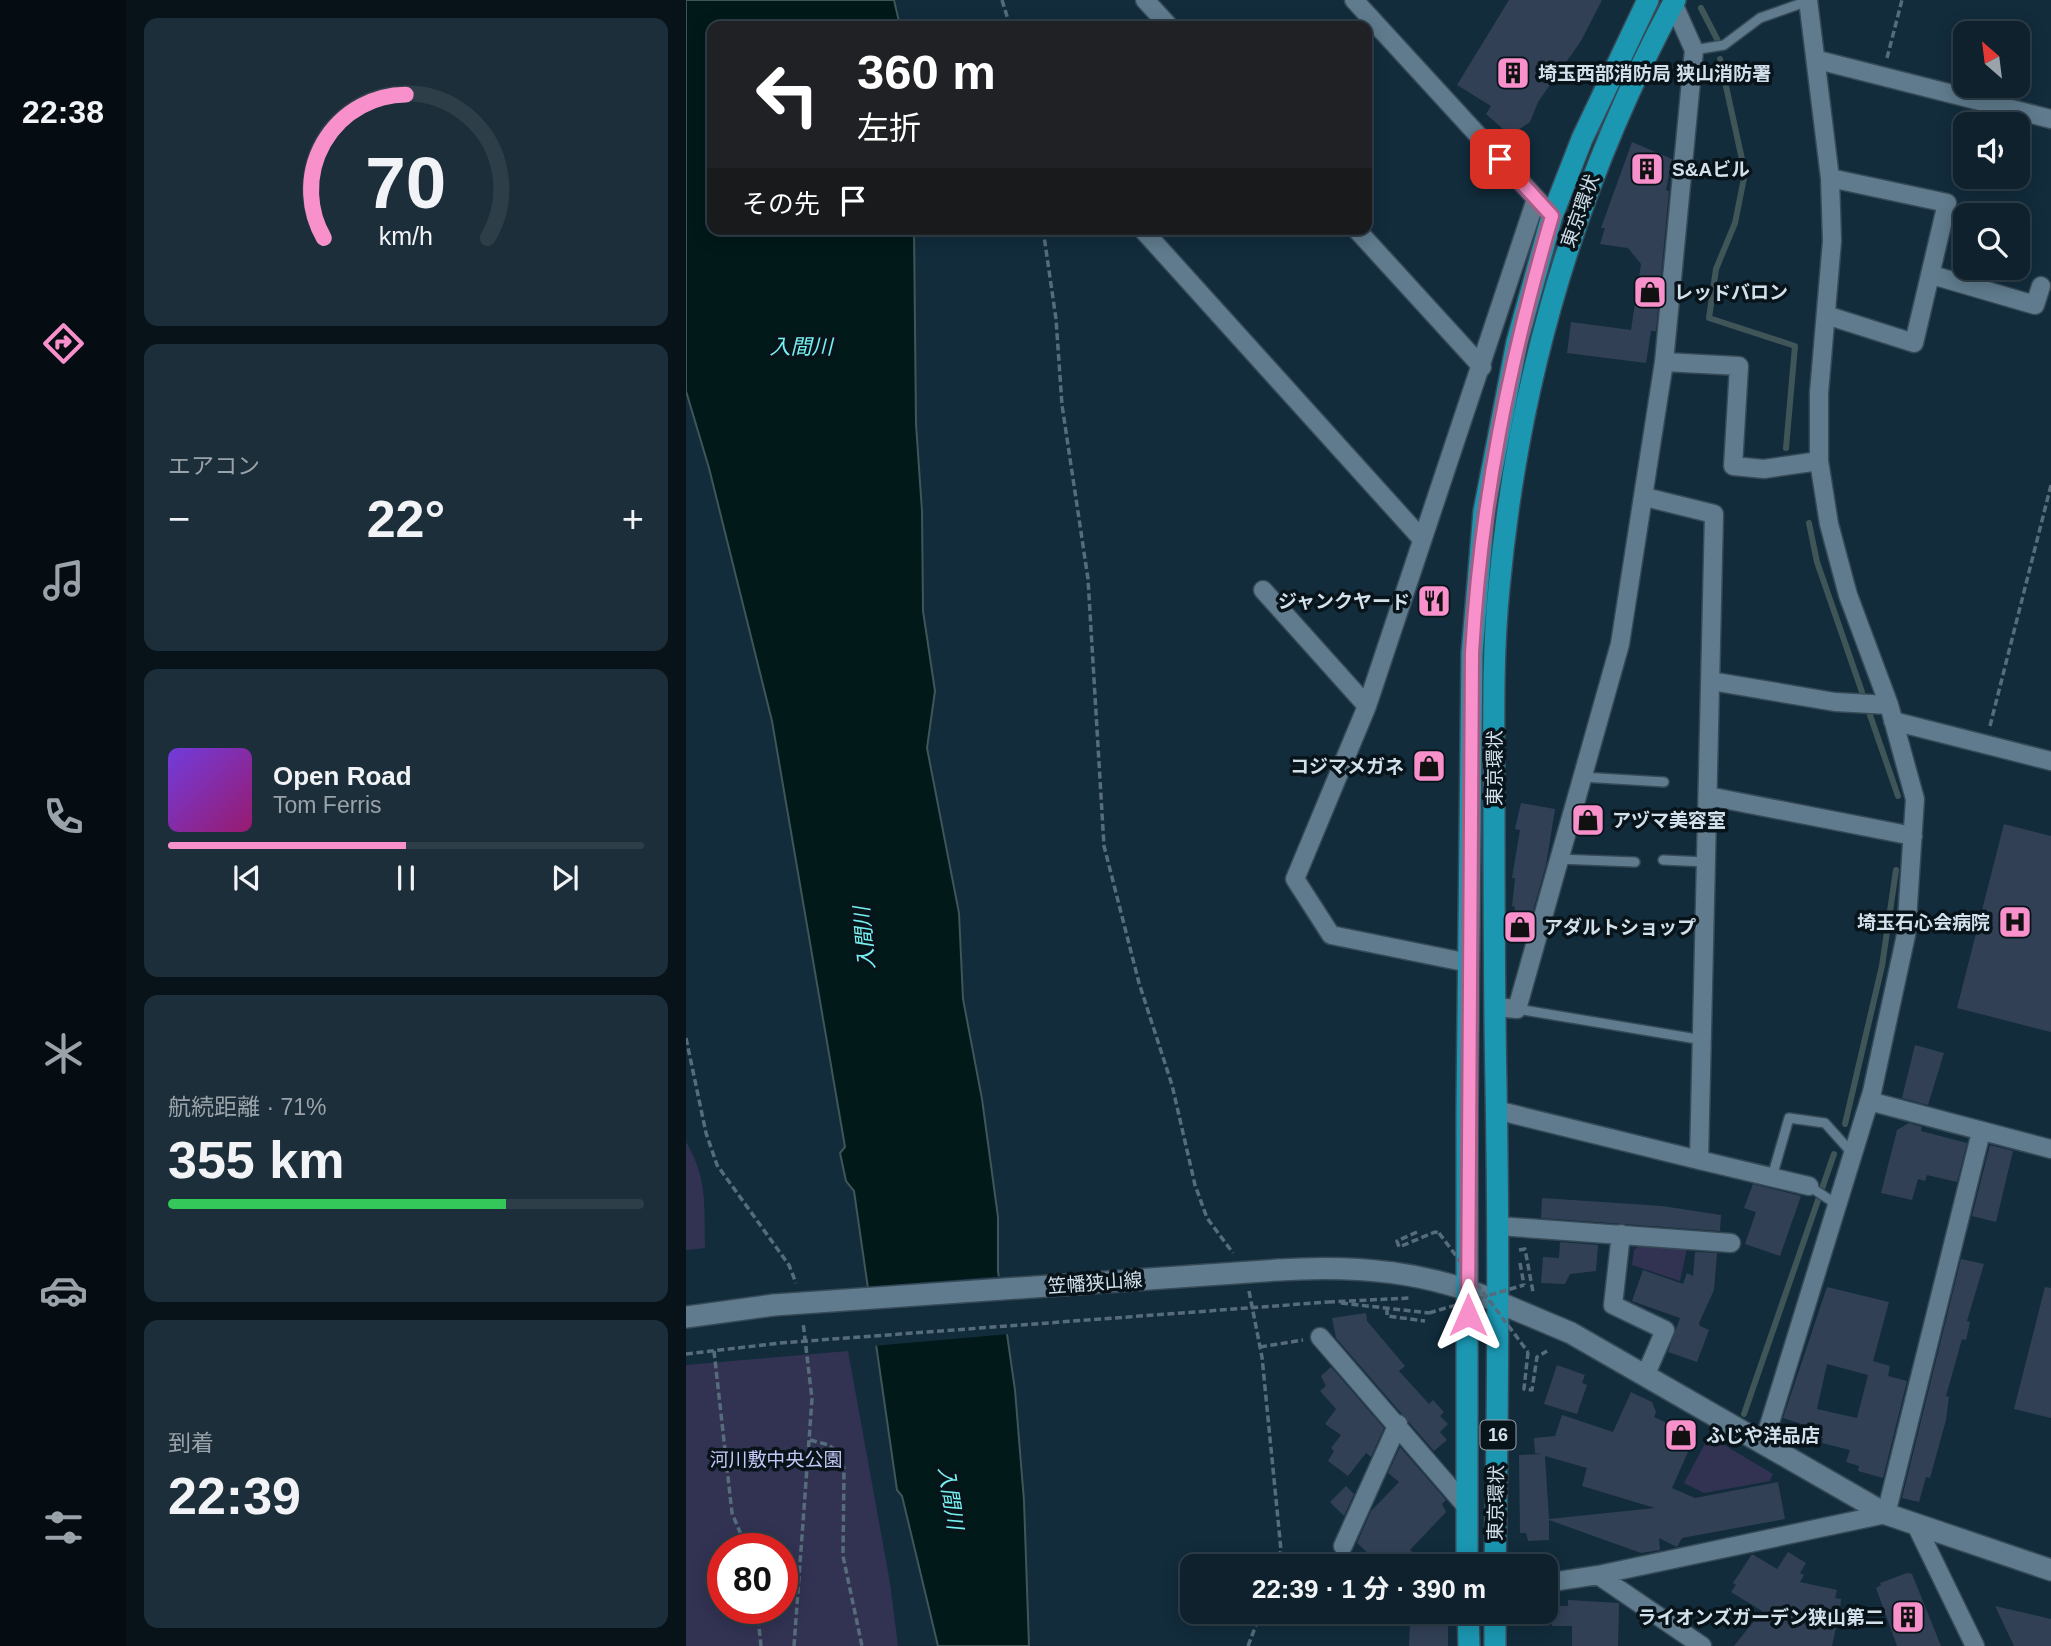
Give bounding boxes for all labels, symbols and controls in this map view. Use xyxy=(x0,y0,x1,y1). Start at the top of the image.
north arrow xyxy=(1953,21,2030,98)
map controls xyxy=(1953,21,2030,280)
text: 360 m xyxy=(857,45,996,99)
icon: left xyxy=(742,49,833,140)
building icon: 埼玉西部消防局 狭山消防署 xyxy=(1494,54,1532,92)
place label: 埼玉西部消防局 狭山消防署 xyxy=(1538,63,1771,84)
text: 22:38 xyxy=(22,94,104,130)
text: 左折 xyxy=(857,110,921,146)
button: sound xyxy=(1953,112,2030,189)
pin xyxy=(1470,129,1530,189)
icon: arrive xyxy=(1481,140,1519,178)
text: 70 xyxy=(366,142,446,223)
building icon: S&Aビル xyxy=(1628,150,1666,188)
place label: S&Aビル xyxy=(1672,159,1750,180)
street label: 東京環状 xyxy=(1557,172,1603,250)
icon: arrive xyxy=(834,182,872,220)
text: その先 xyxy=(742,189,820,219)
button: search xyxy=(1953,203,2030,280)
text: km/h xyxy=(379,222,433,250)
shop icon: レッドバロン xyxy=(1631,273,1669,311)
place label: レッドバロン xyxy=(1674,282,1788,303)
icon: directions xyxy=(39,319,88,368)
water label: 入間川 xyxy=(770,335,834,358)
text: エアコン xyxy=(168,453,260,479)
text: 22° xyxy=(367,490,445,548)
text: − xyxy=(168,498,190,540)
text: + xyxy=(622,498,644,540)
icon: music xyxy=(39,556,88,605)
restaurant icon: ジャンクヤード xyxy=(1415,582,1453,620)
place label: ジャンクヤード xyxy=(1278,591,1410,612)
street label: 東京環状 xyxy=(1484,730,1505,806)
shop icon: コジマメガネ xyxy=(1410,747,1448,785)
place label: コジマメガネ xyxy=(1290,756,1404,777)
text: Open Road xyxy=(273,761,412,791)
icon: phone xyxy=(39,792,88,841)
text: Tom Ferris xyxy=(273,792,382,818)
shop icon: アヅマ美容室 xyxy=(1569,801,1607,839)
place label: アヅマ美容室 xyxy=(1612,810,1726,831)
icon: previous xyxy=(228,859,266,897)
icon: pause xyxy=(387,859,425,897)
icon: next xyxy=(546,859,584,897)
hospital icon: 埼玉石心会病院 xyxy=(1996,903,2034,941)
water label: 入間川 xyxy=(850,904,878,970)
shop icon: アダルトショップ xyxy=(1501,908,1539,946)
place label: 埼玉石心会病院 xyxy=(1857,912,1990,933)
place label: アダルトショップ xyxy=(1544,917,1696,938)
icon: climate xyxy=(39,1029,88,1078)
text: 航続距離 · 71% xyxy=(168,1094,326,1120)
text: 355 km xyxy=(168,1131,344,1189)
icon: car xyxy=(39,1266,88,1315)
street label: 笠幡狭山線 xyxy=(1047,1269,1143,1297)
position arrow xyxy=(1431,1278,1505,1352)
shop icon: ふじや洋品店 xyxy=(1662,1416,1700,1454)
road number: 16 xyxy=(1480,1420,1516,1450)
place label: ふじや洋品店 xyxy=(1706,1425,1820,1446)
text: 到着 xyxy=(168,1430,214,1456)
park label: 河川敷中央公園 xyxy=(709,1449,843,1470)
water label: 入間川 xyxy=(935,1465,968,1533)
street label: 東京環状 xyxy=(1485,1465,1507,1541)
text: 22:39 xyxy=(168,1467,301,1525)
icon: filters xyxy=(39,1503,88,1552)
speed limit sign: 80 xyxy=(707,1533,798,1624)
text: 22:39 · 1 分 · 390 m xyxy=(1252,1574,1486,1604)
building icon: ライオンズガーデン狭山第二 xyxy=(1889,1598,1927,1636)
place label: ライオンズガーデン狭山第二 xyxy=(1637,1607,1884,1628)

